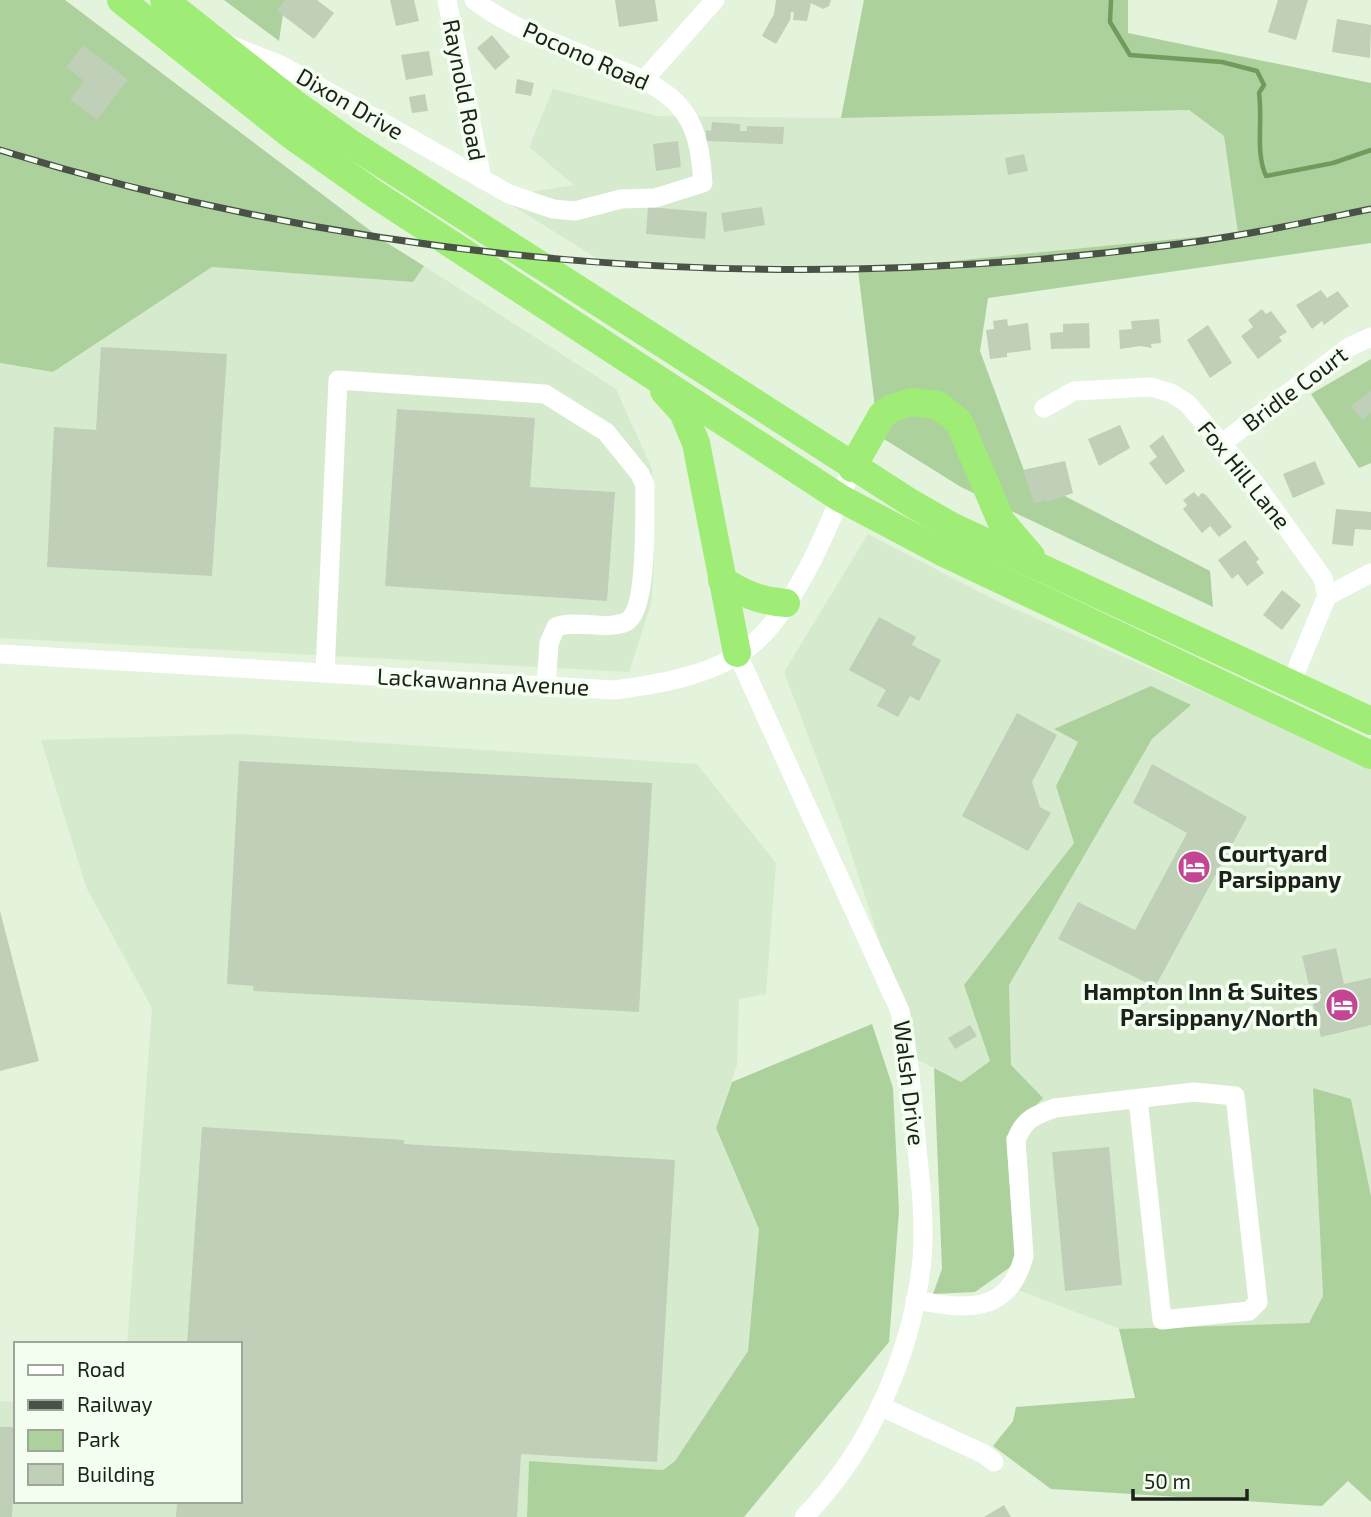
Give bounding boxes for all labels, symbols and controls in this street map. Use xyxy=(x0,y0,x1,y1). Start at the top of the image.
street label: Pocono Road xyxy=(519,15,654,95)
street label: Raynold Road xyxy=(438,17,492,163)
street label: Dixon Drive xyxy=(292,61,409,145)
street label: Bridle Court xyxy=(1236,340,1353,437)
street label: Fox Hill Lane xyxy=(1192,414,1297,534)
street label: Lackawanna Avenue xyxy=(376,661,590,701)
place label: Courtyard Parsippany xyxy=(1218,839,1341,893)
hotel icon: Courtyard Parsippany xyxy=(1175,848,1213,886)
place label: Hampton Inn & Suites Parsippany/North xyxy=(1083,977,1318,1031)
hotel icon: Hampton Inn & Suites Parsippany/North xyxy=(1323,986,1361,1024)
street label: Walsh Drive xyxy=(888,1019,932,1147)
legend xyxy=(14,1342,242,1503)
text: Road xyxy=(77,1356,125,1381)
text: Railway xyxy=(77,1391,153,1416)
text: Park xyxy=(77,1426,120,1451)
scale bar xyxy=(1133,1458,1247,1502)
text: Building xyxy=(77,1461,155,1486)
text: 50 m xyxy=(1144,1468,1191,1493)

